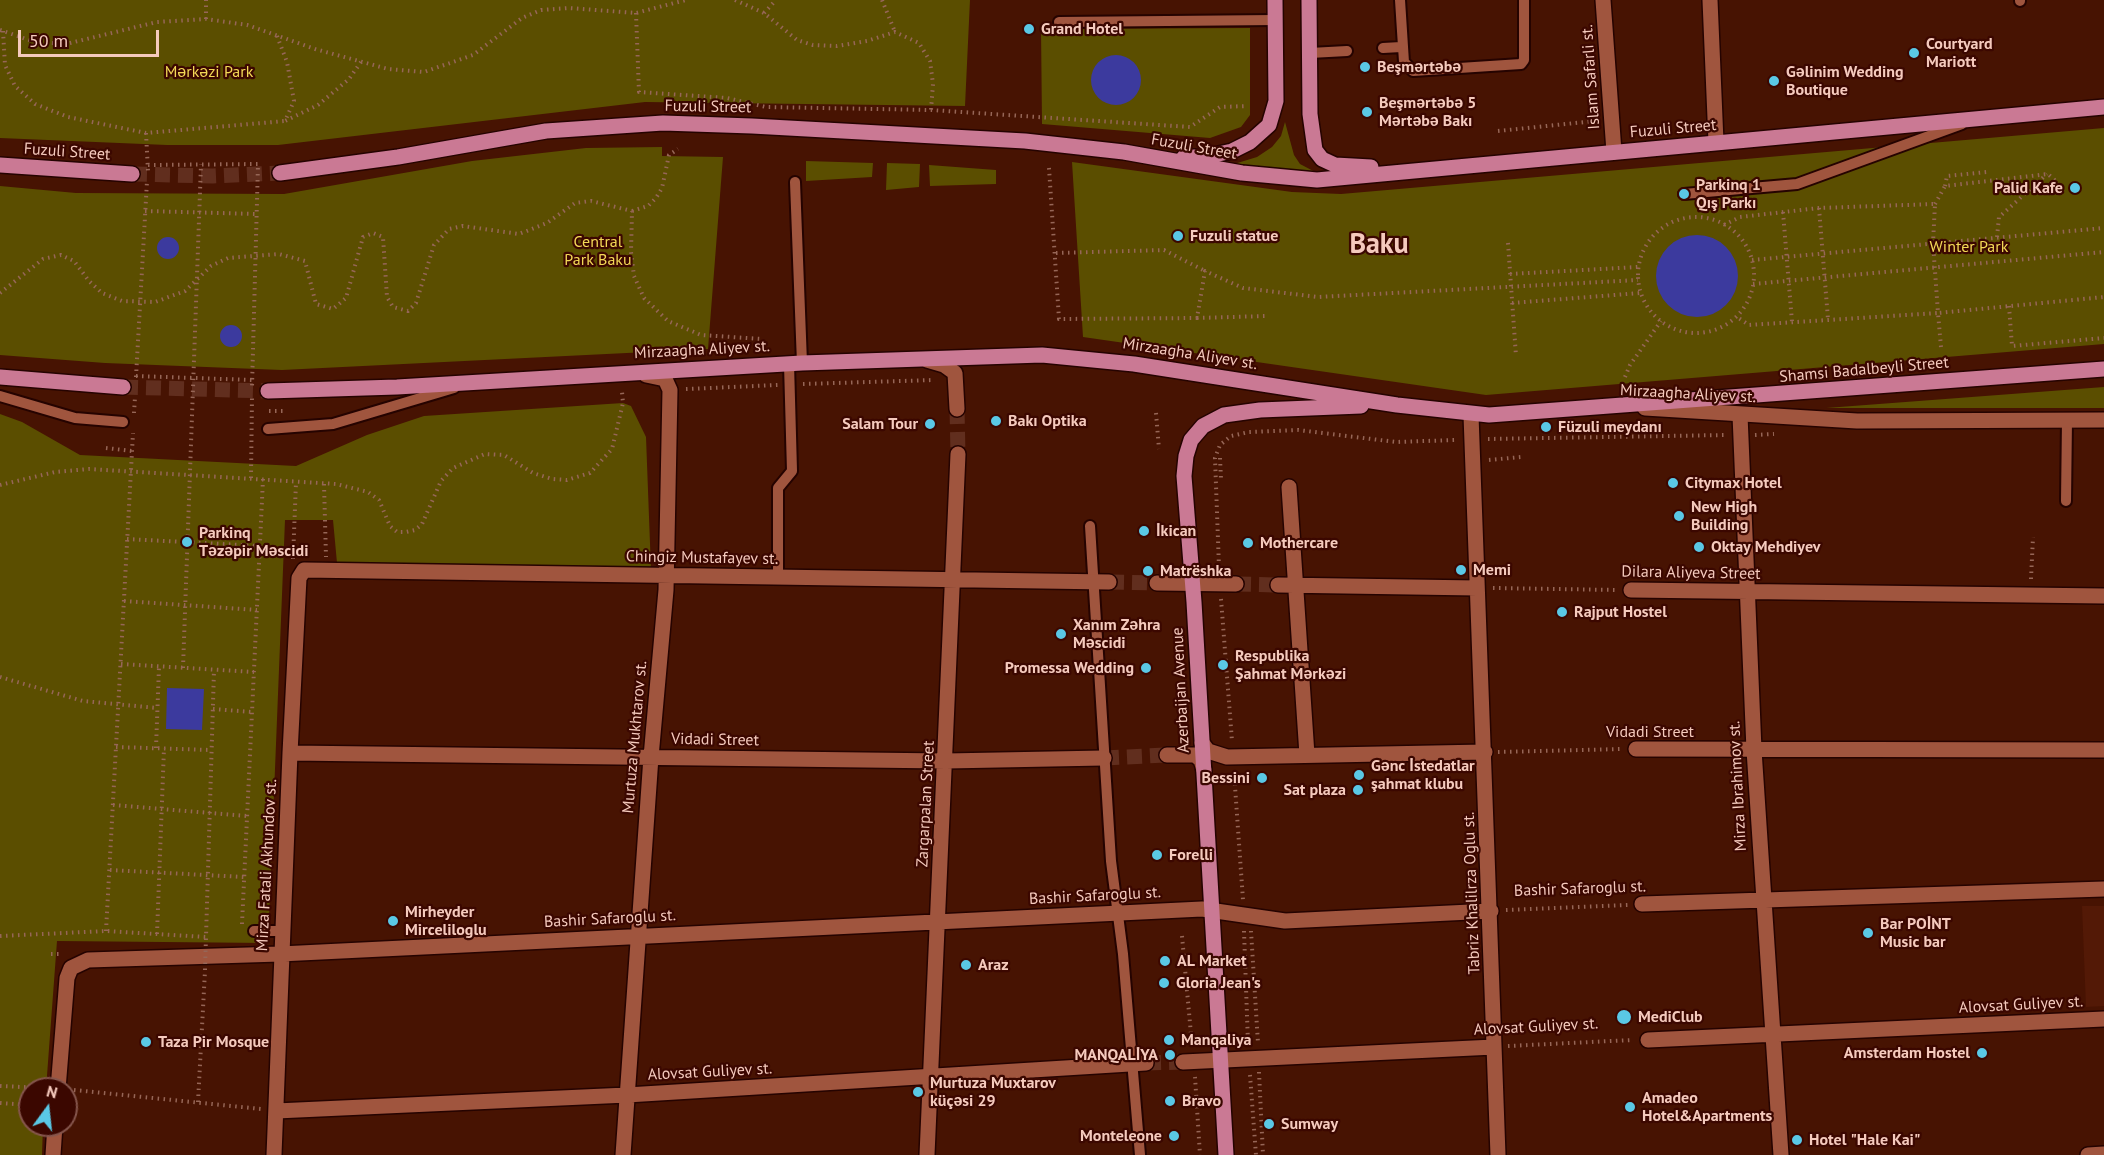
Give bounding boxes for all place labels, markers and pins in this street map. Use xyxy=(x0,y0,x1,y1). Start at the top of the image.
place label: Grand Hotel xyxy=(1041,19,1123,39)
marker: Grand Hotel xyxy=(1022,22,1036,36)
place label: Courtyard Mariott xyxy=(1926,34,1993,72)
marker: Courtyard Mariott xyxy=(1907,46,1921,60)
place label: Beşmərtəbə xyxy=(1377,57,1461,77)
marker: Beşmərtəbə xyxy=(1358,60,1372,74)
place label: Gəlinim Wedding Boutique xyxy=(1786,62,1904,100)
marker: Gəlinim Wedding Boutique xyxy=(1767,74,1781,88)
place label: Beşmərtəbə 5 Mərtəbə Bakı xyxy=(1379,93,1476,131)
marker: Beşmərtəbə 5 Mərtəbə Bakı xyxy=(1360,105,1374,119)
place label: Parkinq 1 Qış Parkı xyxy=(1696,175,1761,213)
place label: Palid Kafe xyxy=(1994,178,2063,198)
marker: Palid Kafe xyxy=(2068,181,2082,195)
marker: Parkinq 1 Qış Parkı xyxy=(1677,187,1691,201)
place label: Fuzuli statue xyxy=(1190,226,1278,246)
marker: Fuzuli statue xyxy=(1171,229,1185,243)
place label: Bakı Optika xyxy=(1008,411,1087,431)
place label: Salam Tour xyxy=(842,414,918,434)
marker: Bakı Optika xyxy=(989,414,1003,428)
marker: Salam Tour xyxy=(923,417,937,431)
place label: Füzuli meydanı xyxy=(1558,417,1662,437)
marker: Füzuli meydanı xyxy=(1539,420,1553,434)
place label: Citymax Hotel xyxy=(1685,473,1782,493)
marker: Citymax Hotel xyxy=(1666,476,1680,490)
place label: New High Building xyxy=(1691,497,1757,535)
marker: New High Building xyxy=(1672,509,1686,523)
place label: İkican xyxy=(1156,521,1196,541)
place label: Parkinq Təzəpir Məscidi xyxy=(199,523,308,561)
marker: İkican xyxy=(1137,524,1151,538)
place label: Mothercare xyxy=(1260,533,1338,553)
marker: Parkinq Təzəpir Məscidi xyxy=(180,535,194,549)
marker: Mothercare xyxy=(1241,536,1255,550)
place label: Oktay Mehdiyev xyxy=(1711,537,1820,557)
marker: Oktay Mehdiyev xyxy=(1692,540,1706,554)
place label: Memi xyxy=(1473,560,1511,580)
place label: Matrëshka xyxy=(1160,561,1231,581)
marker: Memi xyxy=(1454,563,1468,577)
marker: Matrëshka xyxy=(1141,564,1155,578)
place label: Rajput Hostel xyxy=(1574,602,1667,622)
marker: Rajput Hostel xyxy=(1555,605,1569,619)
place label: Xanım Zəhra Məscidi xyxy=(1073,615,1160,653)
marker: Xanım Zəhra Məscidi xyxy=(1054,627,1068,641)
place label: Respublika Şahmat Mərkəzi xyxy=(1235,646,1346,684)
place label: Promessa Wedding xyxy=(1005,658,1134,678)
marker: Respublika Şahmat Mərkəzi xyxy=(1216,658,1230,672)
marker: Promessa Wedding xyxy=(1139,661,1153,675)
place label: Gənc İstedatlar şahmat klubu xyxy=(1371,756,1475,794)
place label: Bessini xyxy=(1202,768,1250,788)
marker: Gənc İstedatlar şahmat klubu xyxy=(1352,768,1366,782)
marker: Bessini xyxy=(1255,771,1269,785)
place label: Sat plaza xyxy=(1283,780,1346,800)
marker: Sat plaza xyxy=(1351,783,1365,797)
place label: Forelli xyxy=(1169,845,1213,865)
marker: Forelli xyxy=(1150,848,1164,862)
place label: Mirheyder Mirceliloglu xyxy=(405,902,487,940)
marker: Mirheyder Mirceliloglu xyxy=(386,914,400,928)
place label: Bar POİNT Music bar xyxy=(1880,914,1951,952)
marker: Bar POİNT Music bar xyxy=(1861,926,1875,940)
place label: AL Market xyxy=(1177,951,1247,971)
marker: AL Market xyxy=(1158,954,1172,968)
place label: Araz xyxy=(978,955,1009,975)
marker: Araz xyxy=(959,958,973,972)
place label: Gloria Jean's xyxy=(1176,973,1261,993)
marker: Gloria Jean's xyxy=(1157,976,1171,990)
place label: MediClub xyxy=(1638,1007,1703,1027)
marker: MediClub xyxy=(1615,1008,1633,1026)
place label: Manqaliya xyxy=(1181,1030,1252,1050)
place label: Taza Pir Mosque xyxy=(158,1032,269,1052)
marker: Manqaliya xyxy=(1162,1033,1176,1047)
marker: Taza Pir Mosque xyxy=(139,1035,153,1049)
place label: Amsterdam Hostel xyxy=(1844,1043,1970,1063)
place label: MANQALİYA xyxy=(1075,1045,1158,1065)
marker: Amsterdam Hostel xyxy=(1975,1046,1989,1060)
marker: MANQALİYA xyxy=(1163,1048,1177,1062)
place label: Murtuza Muxtarov küçəsi 29 xyxy=(930,1073,1056,1111)
marker: Murtuza Muxtarov küçəsi 29 xyxy=(911,1085,925,1099)
place label: Amadeo Hotel&Apartments xyxy=(1642,1088,1772,1126)
place label: Bravo xyxy=(1182,1091,1221,1111)
marker: Bravo xyxy=(1163,1094,1177,1108)
marker: Amadeo Hotel&Apartments xyxy=(1623,1100,1637,1114)
place label: Sumway xyxy=(1281,1114,1338,1134)
marker: Sumway xyxy=(1262,1117,1276,1131)
place label: Monteleone xyxy=(1080,1126,1162,1146)
marker: Monteleone xyxy=(1167,1129,1181,1143)
place label: Hotel "Hale Kai" xyxy=(1809,1130,1920,1150)
marker: Hotel "Hale Kai" xyxy=(1790,1133,1804,1147)

